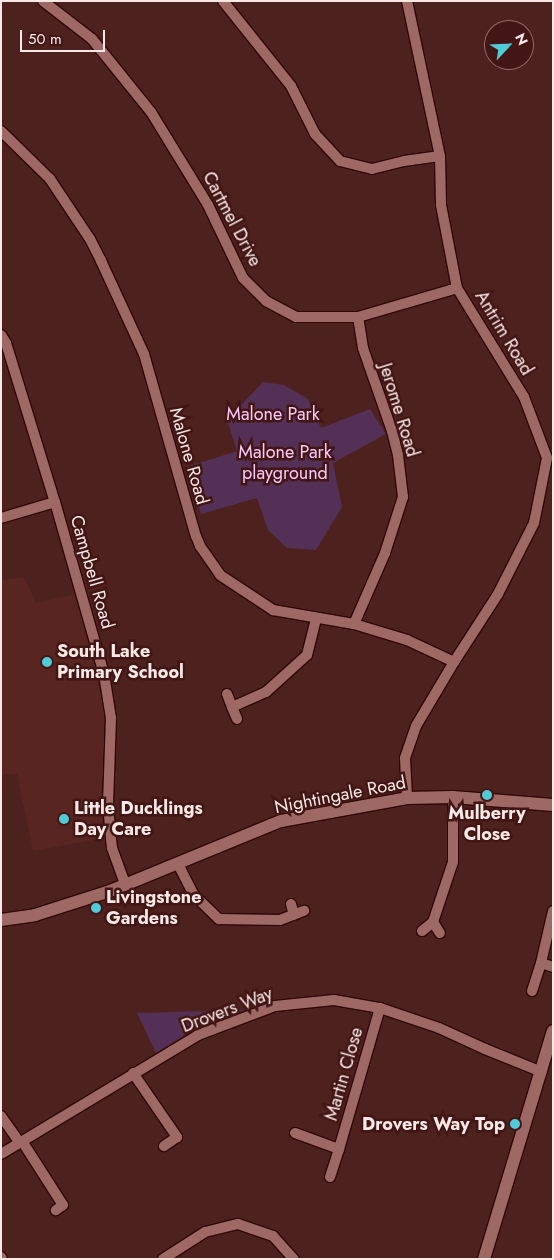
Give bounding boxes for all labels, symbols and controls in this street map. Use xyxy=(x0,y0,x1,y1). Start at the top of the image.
scale bar xyxy=(22,20,108,52)
north arrow xyxy=(484,20,534,70)
text: 50 m xyxy=(28,28,62,50)
text: N xyxy=(510,30,533,48)
street label: Cartmel Drive xyxy=(198,168,266,270)
street label: Antrim Road xyxy=(470,287,538,379)
street label: Jerome Road xyxy=(375,361,423,459)
park label: Malone Park xyxy=(226,403,320,425)
street label: Malone Road xyxy=(165,405,213,507)
park label: Malone Park playground xyxy=(238,442,332,484)
street label: Campbell Road xyxy=(65,513,119,631)
place label: South Lake Primary School xyxy=(57,641,184,684)
marker: South Lake Primary School xyxy=(41,656,53,668)
street label: Nightingale Road xyxy=(272,772,408,818)
marker: Mulberry Close xyxy=(481,789,493,801)
place label: Little Ducklings Day Care xyxy=(74,798,203,841)
place label: Mulberry Close xyxy=(448,803,526,846)
marker: Little Ducklings Day Care xyxy=(58,813,70,825)
place label: Livingstone Gardens xyxy=(106,887,201,930)
marker: Livingstone Gardens xyxy=(90,902,102,914)
street label: Drovers Way xyxy=(178,983,276,1037)
street label: Martin Close xyxy=(320,1025,368,1123)
place label: Drovers Way Top xyxy=(362,1113,505,1135)
marker: Drovers Way Top xyxy=(509,1118,521,1130)

